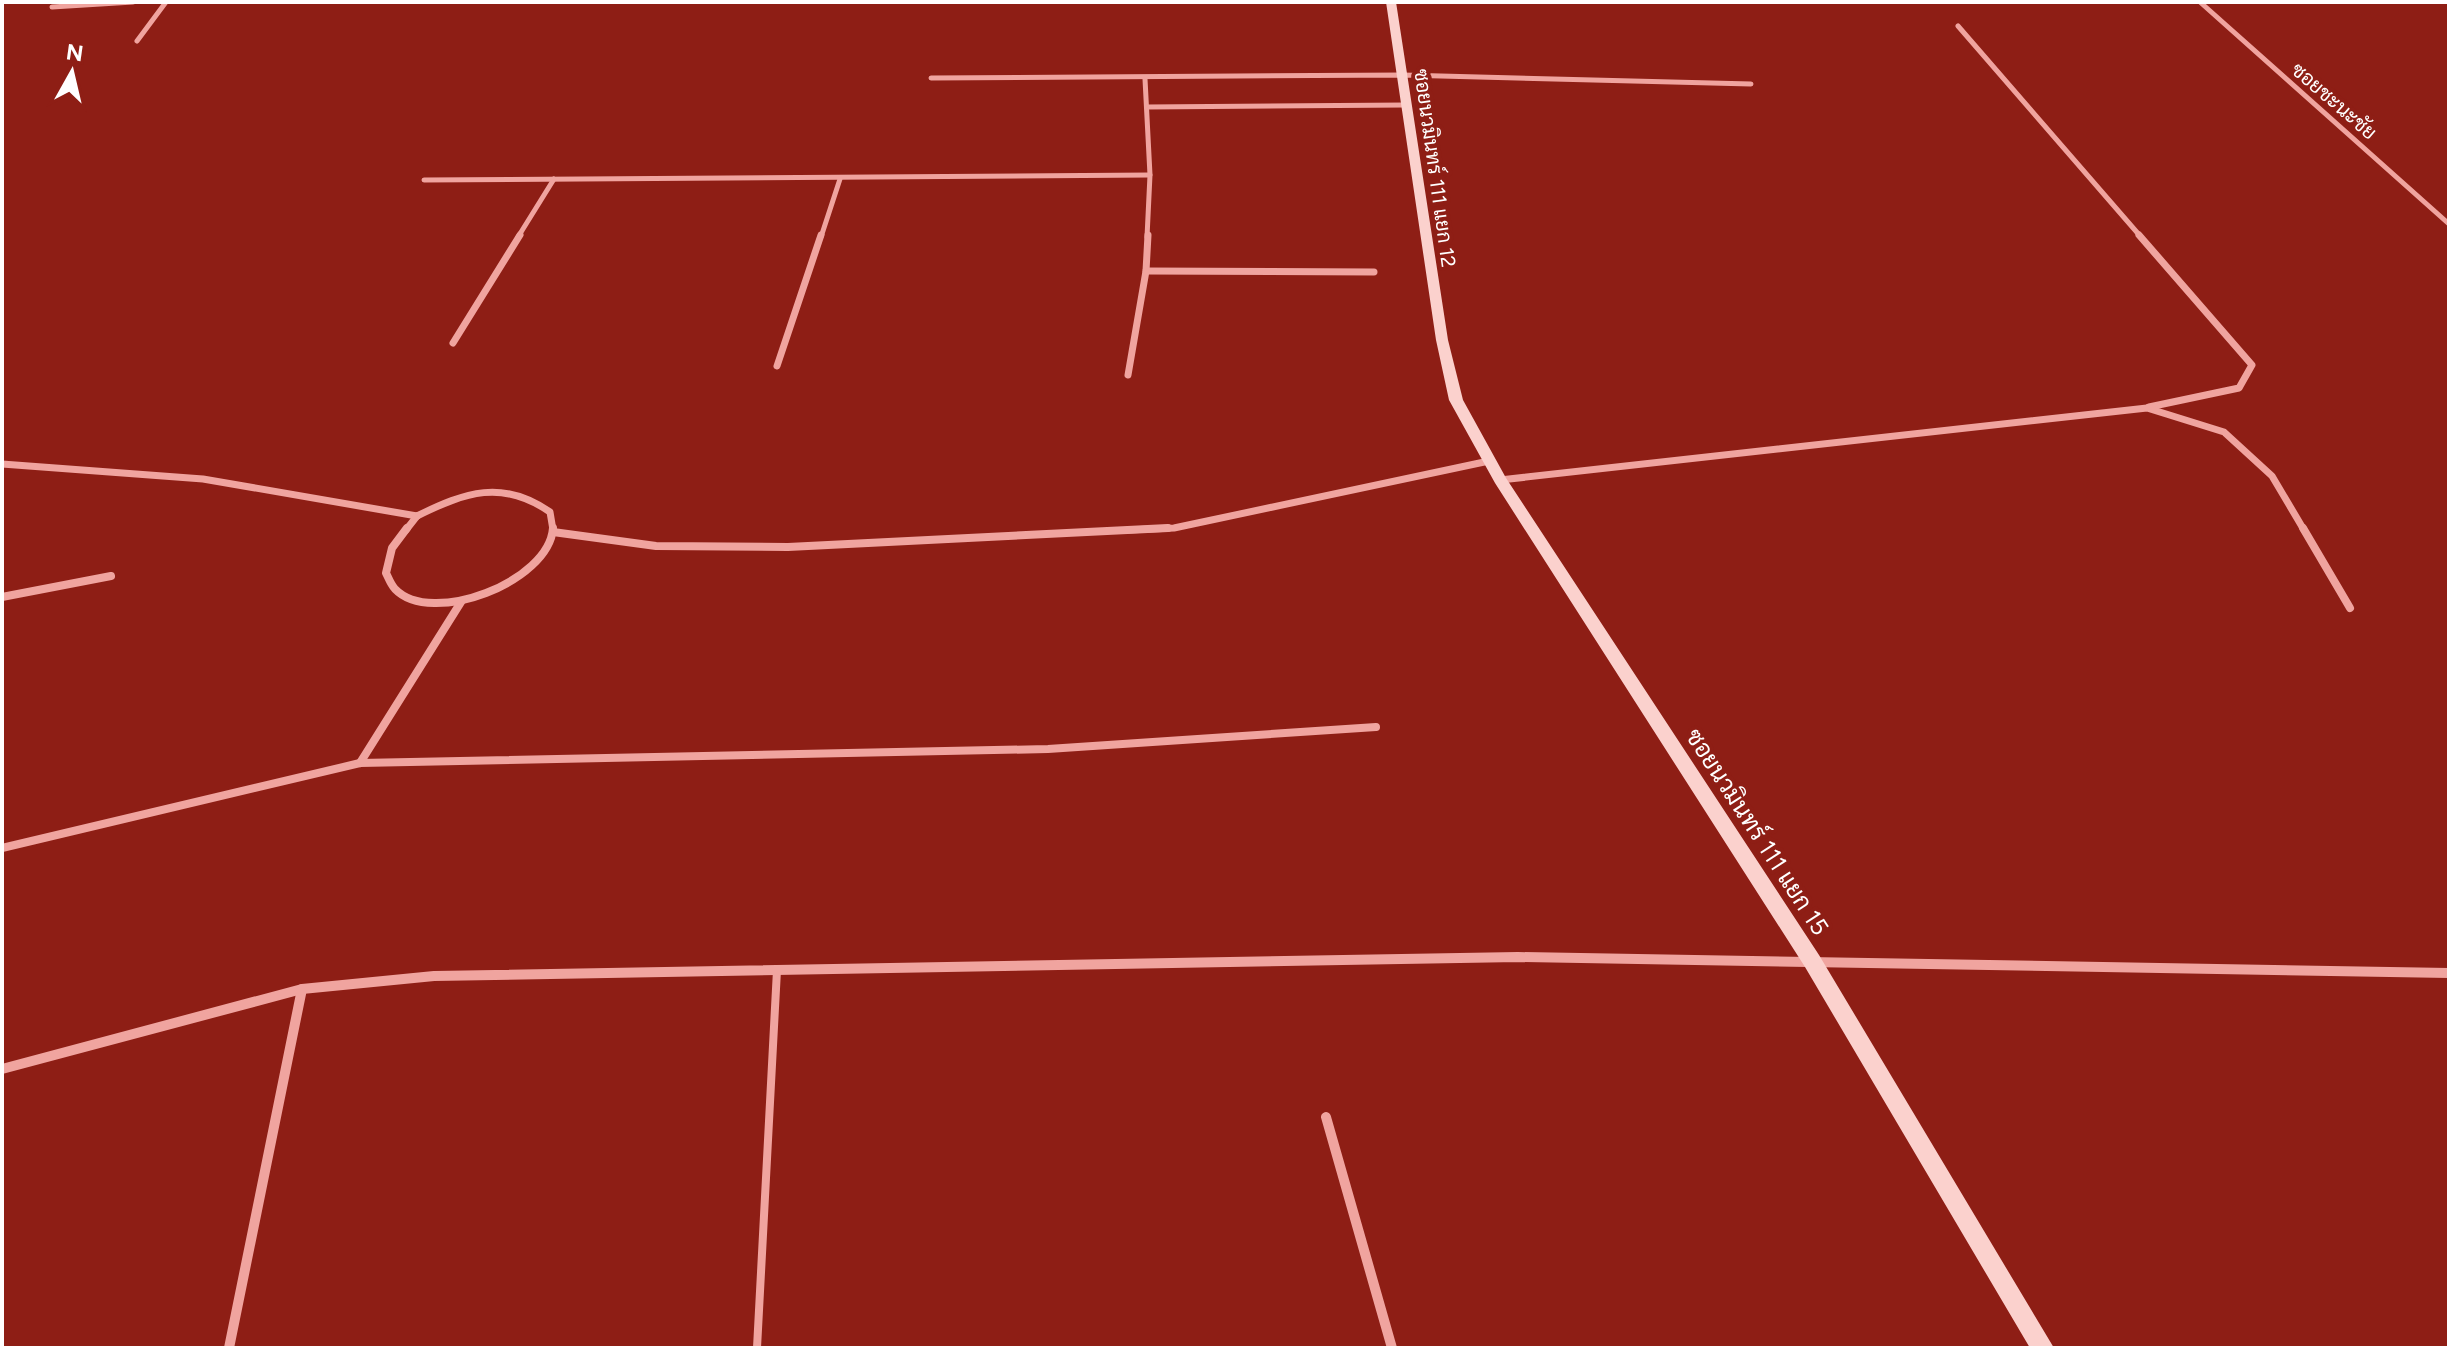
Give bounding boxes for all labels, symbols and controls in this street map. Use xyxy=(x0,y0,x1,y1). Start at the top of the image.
north arrow xyxy=(32,32,112,112)
text: N xyxy=(64,38,85,67)
street label: ซอยชะนะชัย xyxy=(2286,57,2382,145)
street label: ซอยนวมินทร์ 111 แยก 12 xyxy=(1409,67,1463,269)
street label: ซอยนวมินทร์ 111 แยก 15 xyxy=(1680,723,1836,940)

